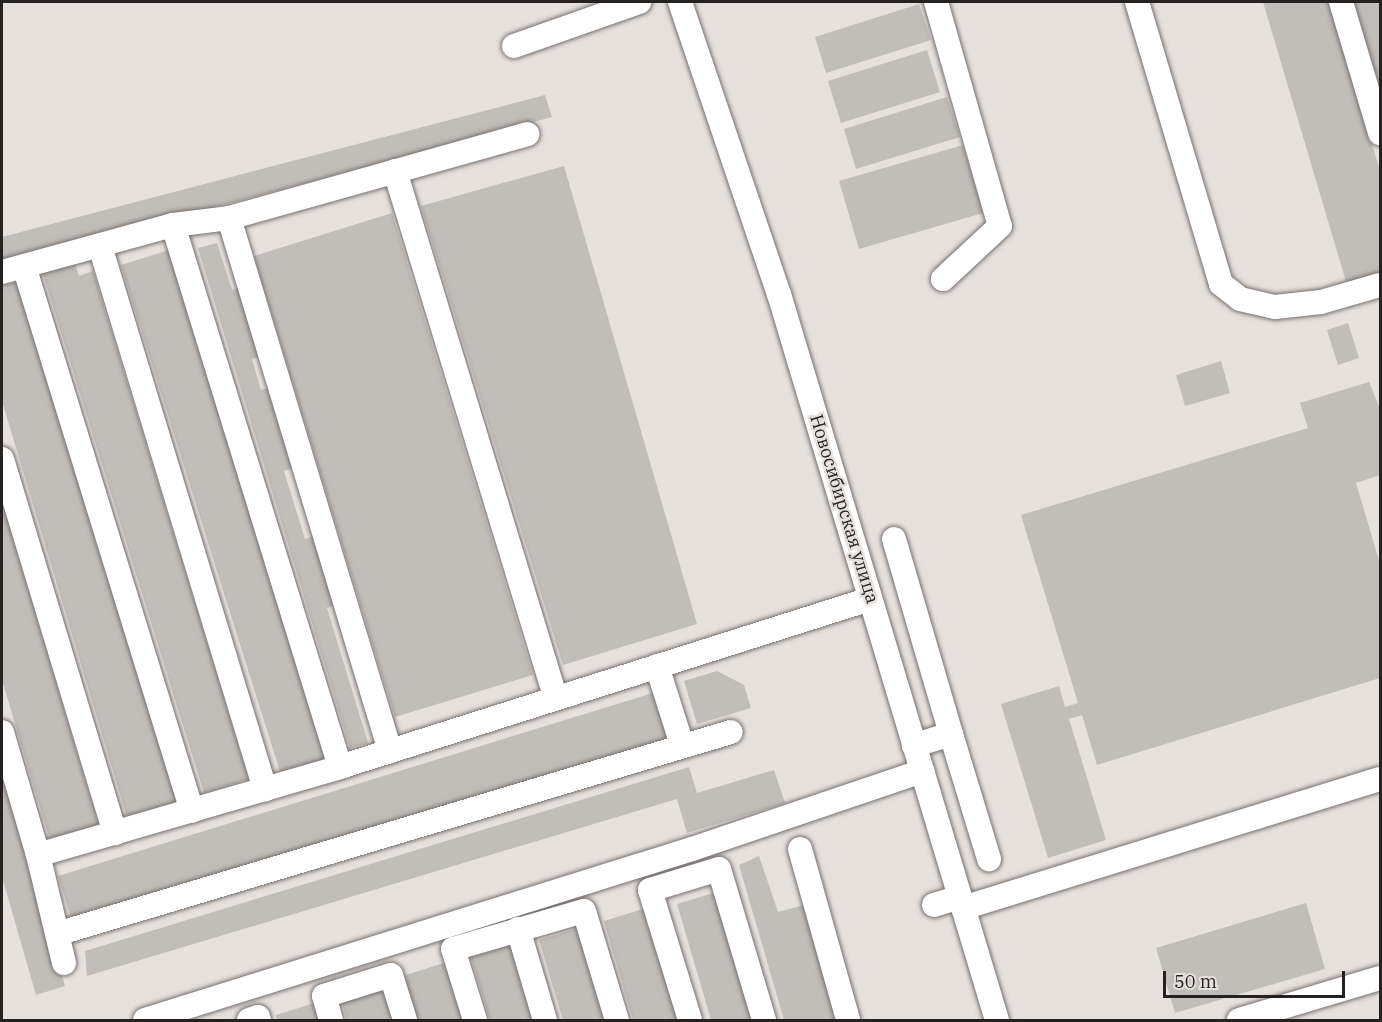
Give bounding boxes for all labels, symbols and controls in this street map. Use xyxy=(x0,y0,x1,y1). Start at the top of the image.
street label: Новосибирская улица xyxy=(805,412,883,606)
scale bar xyxy=(1166,959,1348,997)
text: 50 m xyxy=(1174,970,1217,993)

